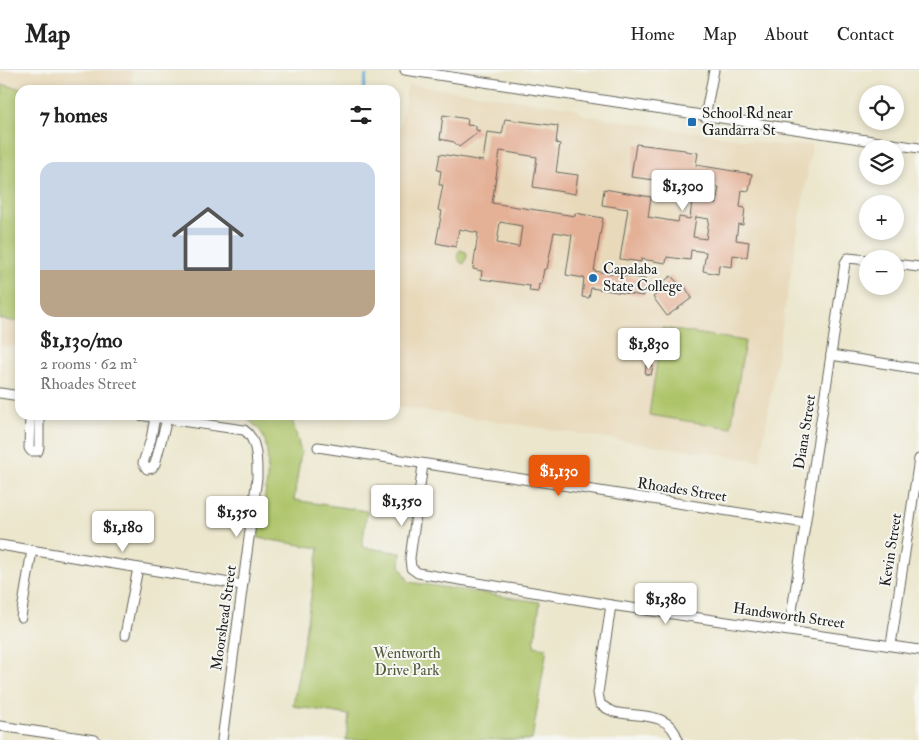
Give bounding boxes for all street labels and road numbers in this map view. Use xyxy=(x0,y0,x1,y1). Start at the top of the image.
street label: Diana Street xyxy=(790,393,820,471)
street label: Rhoades Street xyxy=(636,474,728,506)
street label: Kevin Street xyxy=(876,512,906,588)
street label: Moorshead Street xyxy=(207,564,241,672)
street label: Handsworth Street xyxy=(732,599,846,633)

